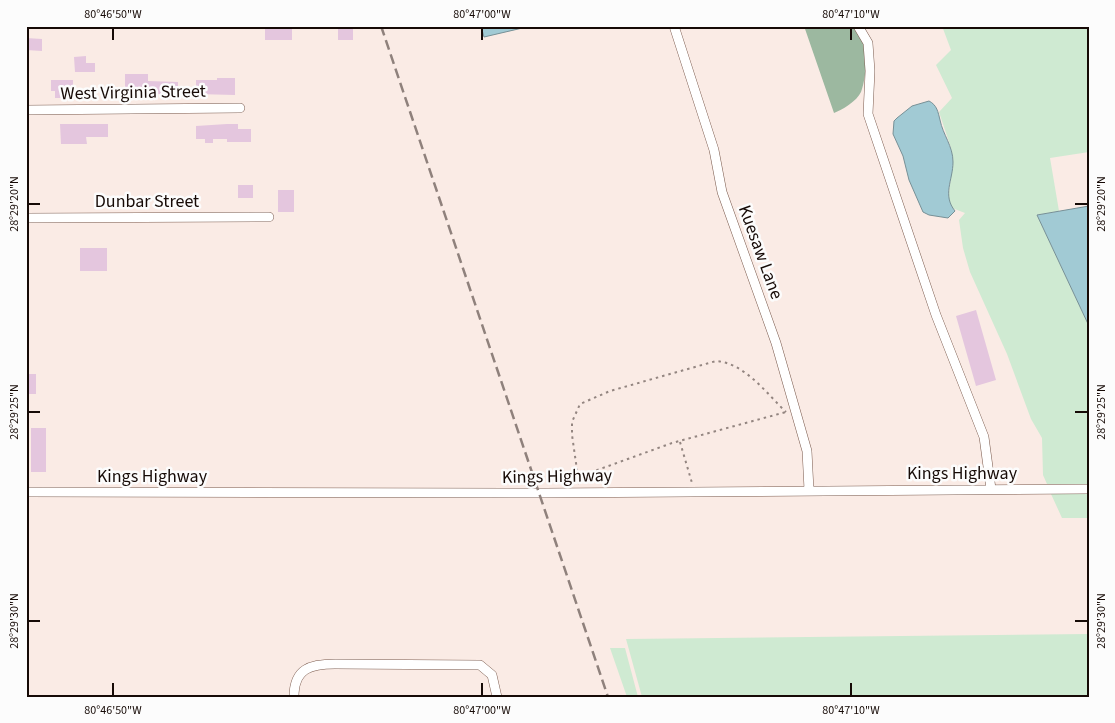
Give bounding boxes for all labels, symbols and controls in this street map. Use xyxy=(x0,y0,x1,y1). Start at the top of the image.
text: 80°46'50"W xyxy=(84,6,142,23)
text: 80°47'00"W xyxy=(453,6,511,23)
text: 80°47'10"W xyxy=(822,6,880,23)
street label: West Virginia Street xyxy=(60,79,206,106)
text: 28°29'20"N xyxy=(6,176,23,232)
text: 28°29'20"N xyxy=(1093,176,1110,232)
street label: Dunbar Street xyxy=(95,189,199,214)
street label: Kuesaw Lane xyxy=(732,202,789,303)
text: 28°29'25"N xyxy=(6,384,23,440)
text: 28°29'25"N xyxy=(1093,384,1110,440)
street label: Kings Highway xyxy=(907,461,1018,486)
street label: Kings Highway xyxy=(502,463,613,490)
street label: Kings Highway xyxy=(97,464,208,489)
text: 28°29'30"N xyxy=(6,593,23,649)
text: 28°29'30"N xyxy=(1093,593,1110,649)
text: 80°46'50"W xyxy=(84,702,142,719)
text: 80°47'00"W xyxy=(453,702,511,719)
text: 80°47'10"W xyxy=(822,702,880,719)

